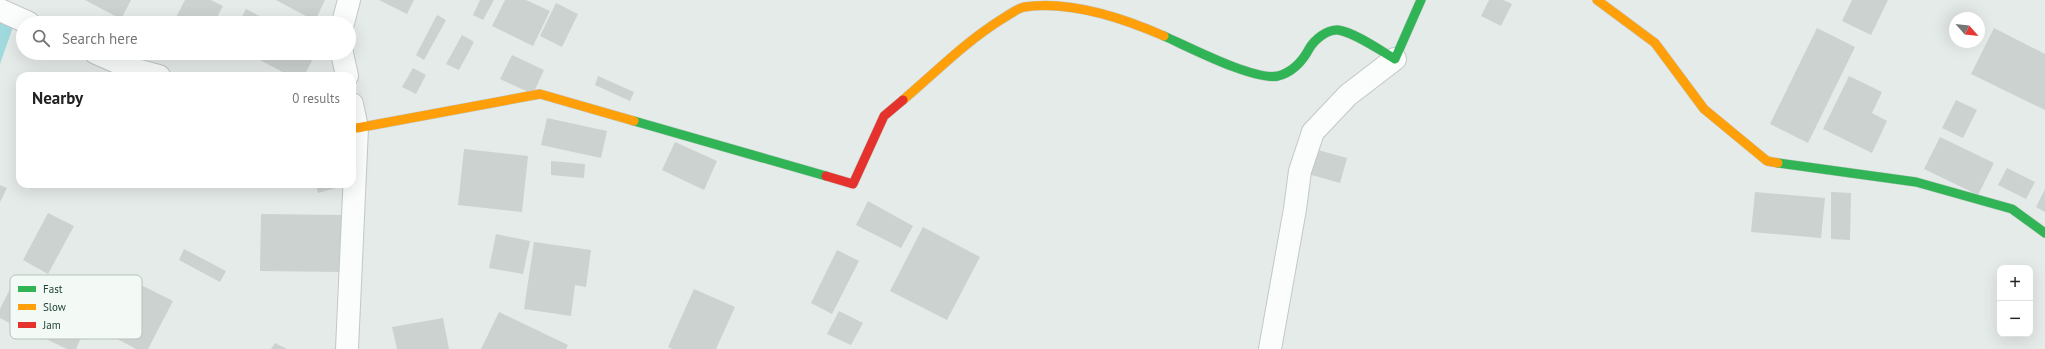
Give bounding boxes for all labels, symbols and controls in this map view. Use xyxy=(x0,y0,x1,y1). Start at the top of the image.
north arrow xyxy=(1949,12,1985,48)
search box xyxy=(16,16,356,60)
icon: search xyxy=(30,27,52,49)
text: Search here xyxy=(62,29,138,48)
text: Nearby xyxy=(32,87,83,109)
text: 0 results xyxy=(292,90,340,107)
map controls xyxy=(1997,265,2033,337)
button: + xyxy=(1997,265,2033,301)
legend xyxy=(10,275,142,339)
text: Fast xyxy=(43,282,63,296)
text: Slow xyxy=(43,300,66,314)
button: − xyxy=(1997,301,2033,337)
text: Jam xyxy=(42,318,61,332)

